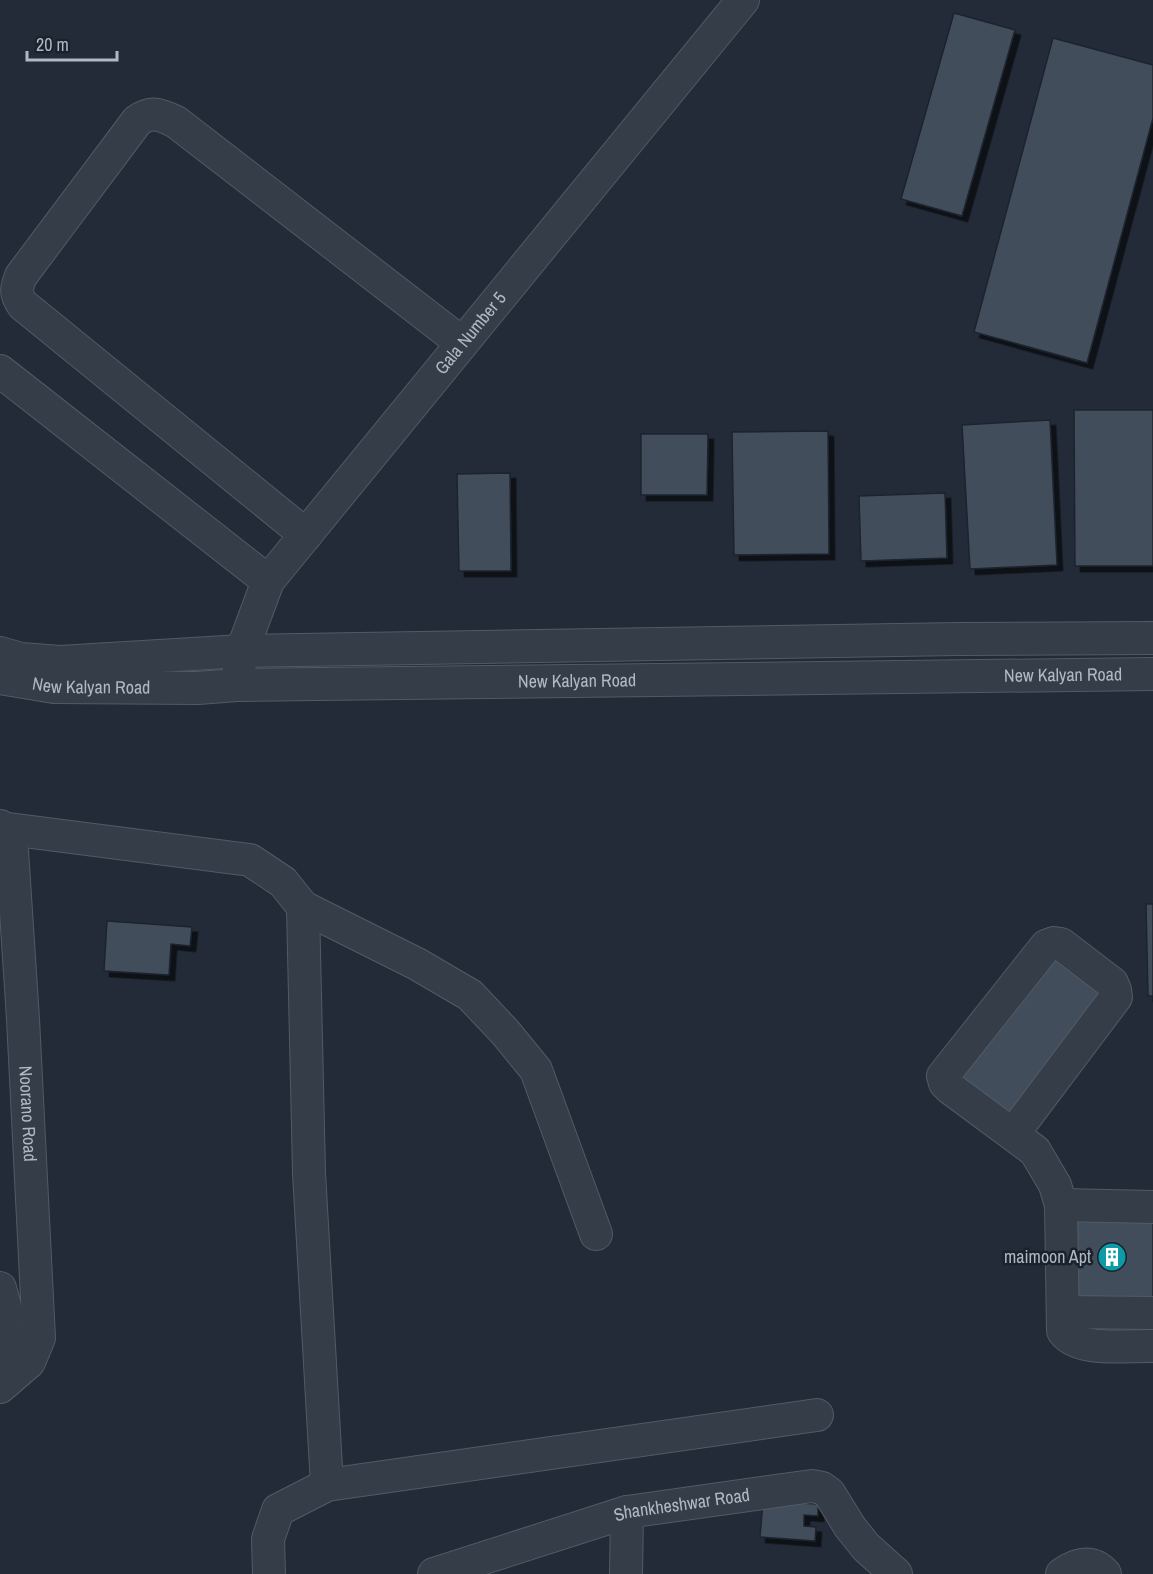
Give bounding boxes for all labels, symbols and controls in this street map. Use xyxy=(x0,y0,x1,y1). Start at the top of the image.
scale bar xyxy=(27,24,117,62)
text: 20 m xyxy=(36,32,69,57)
street label: Gala Number 5 xyxy=(429,286,512,380)
street label: New Kalyan Road xyxy=(1004,661,1122,688)
street label: New Kalyan Road xyxy=(518,667,636,694)
street label: New Kalyan Road xyxy=(30,671,150,700)
street label: Noorano Road xyxy=(13,1065,43,1162)
building icon: maimoon Apt xyxy=(1096,1241,1128,1273)
place label: maimoon Apt xyxy=(1004,1244,1091,1269)
street label: Shankheshwar Road xyxy=(610,1482,751,1527)

